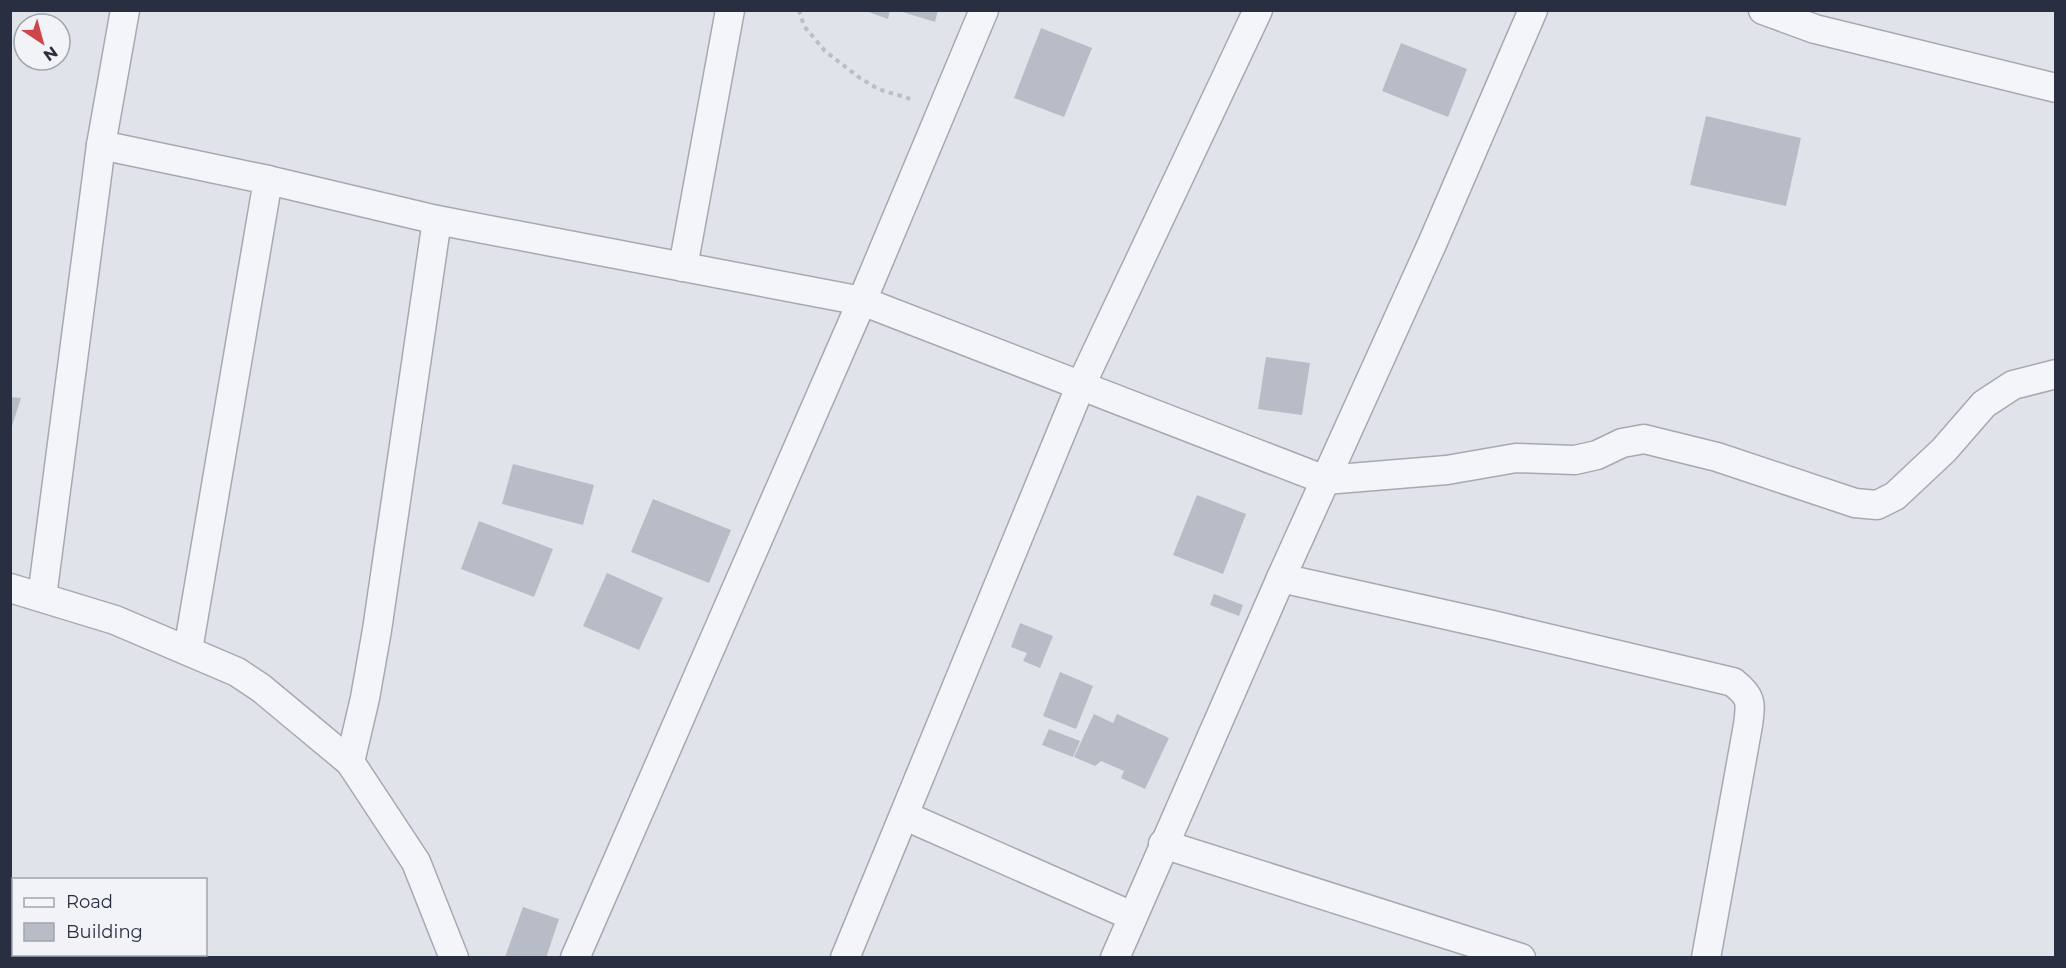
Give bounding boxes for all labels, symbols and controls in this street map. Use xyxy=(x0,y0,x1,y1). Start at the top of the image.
north arrow xyxy=(12,12,72,72)
text: N xyxy=(40,42,61,65)
legend xyxy=(12,878,207,956)
text: Road xyxy=(66,891,113,913)
text: Building xyxy=(66,921,143,943)

